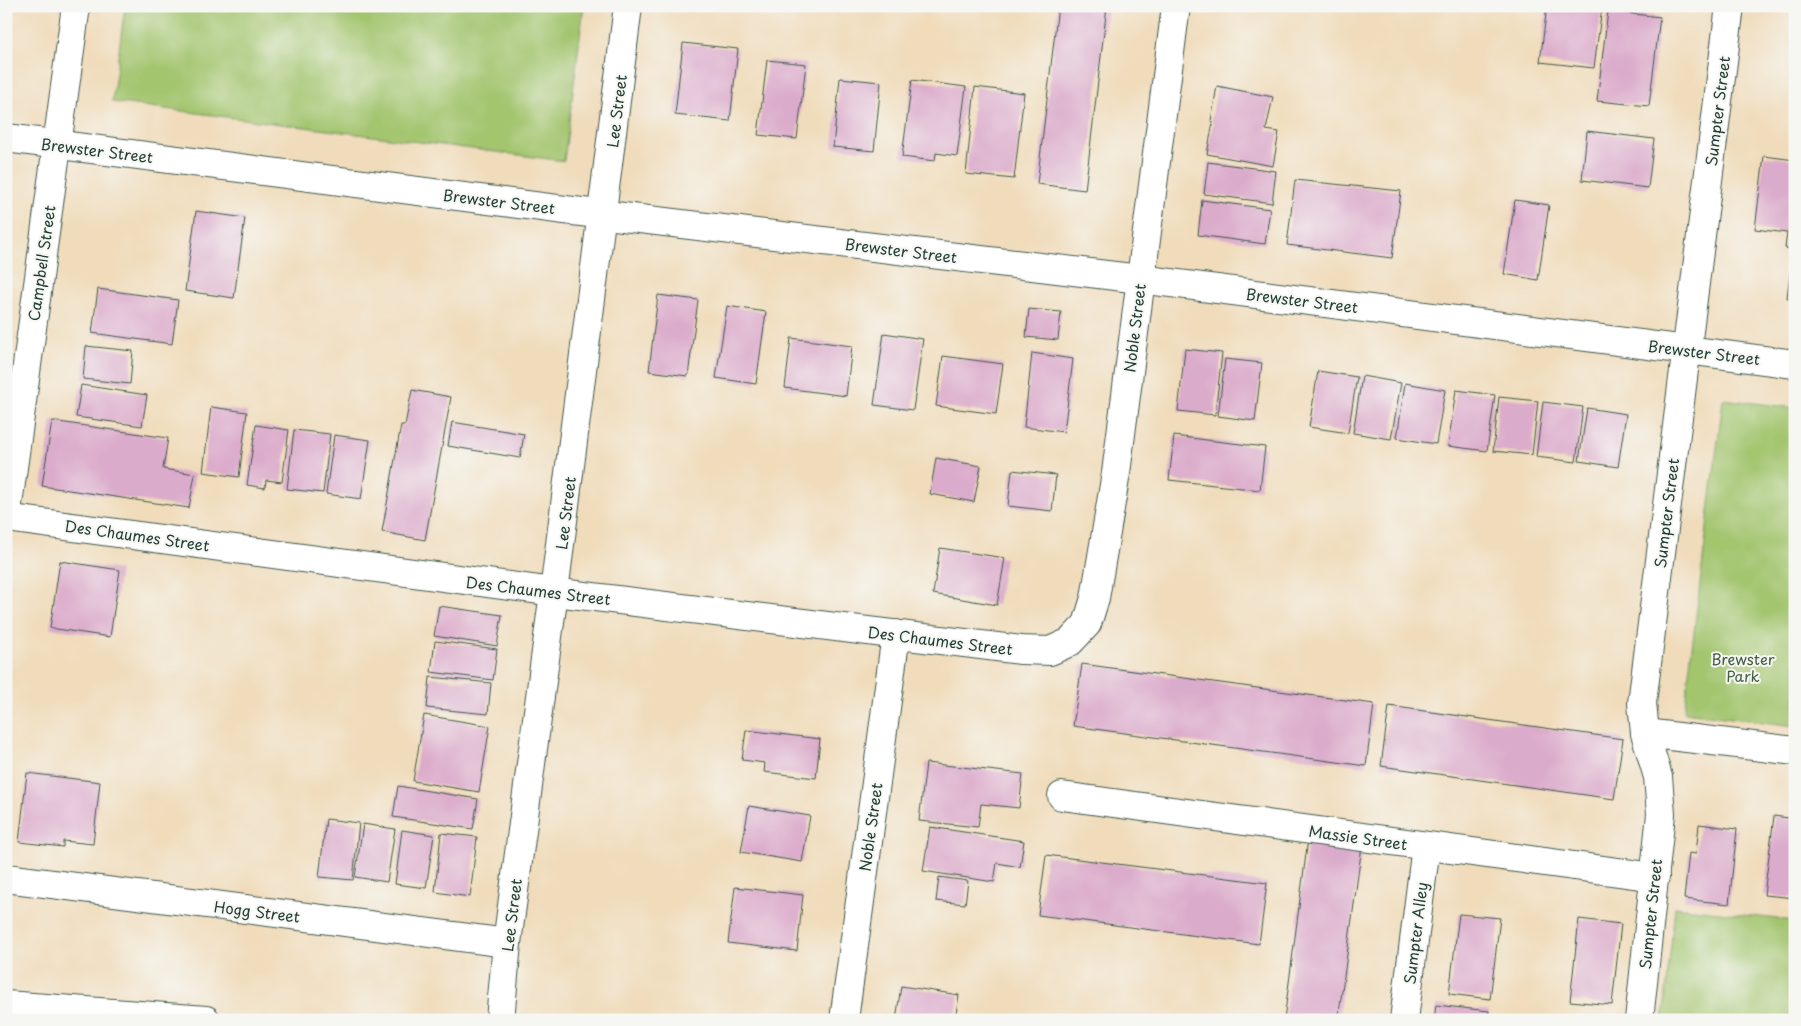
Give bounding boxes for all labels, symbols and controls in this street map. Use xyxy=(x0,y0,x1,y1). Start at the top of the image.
street label: Sumpter Street xyxy=(1699,55,1735,167)
street label: Lee Street xyxy=(600,73,632,149)
street label: Brewster Street xyxy=(40,132,154,168)
street label: Brewster Street xyxy=(442,183,556,219)
street label: Campbell Street xyxy=(21,204,61,322)
street label: Brewster Street xyxy=(844,232,958,268)
street label: Noble Street xyxy=(1117,282,1151,374)
street label: Brewster Street xyxy=(1245,282,1359,318)
street label: Brewster Street xyxy=(1647,334,1761,370)
street label: Sumpter Street xyxy=(1648,457,1684,569)
street label: Lee Street xyxy=(549,475,581,551)
street label: Des Chaumes Street xyxy=(63,513,211,557)
street label: Des Chaumes Street xyxy=(464,570,612,610)
street label: Des Chaumes Street xyxy=(866,620,1014,660)
park label: Brewster Park xyxy=(1711,647,1775,687)
street label: Noble Street xyxy=(852,781,888,873)
street label: Massie Street xyxy=(1307,819,1409,855)
street label: Sumpter Street xyxy=(1633,858,1667,970)
street label: Lee Street xyxy=(495,877,527,953)
street label: Sumpter Alley xyxy=(1397,880,1433,986)
street label: Hogg Street xyxy=(213,894,301,928)

